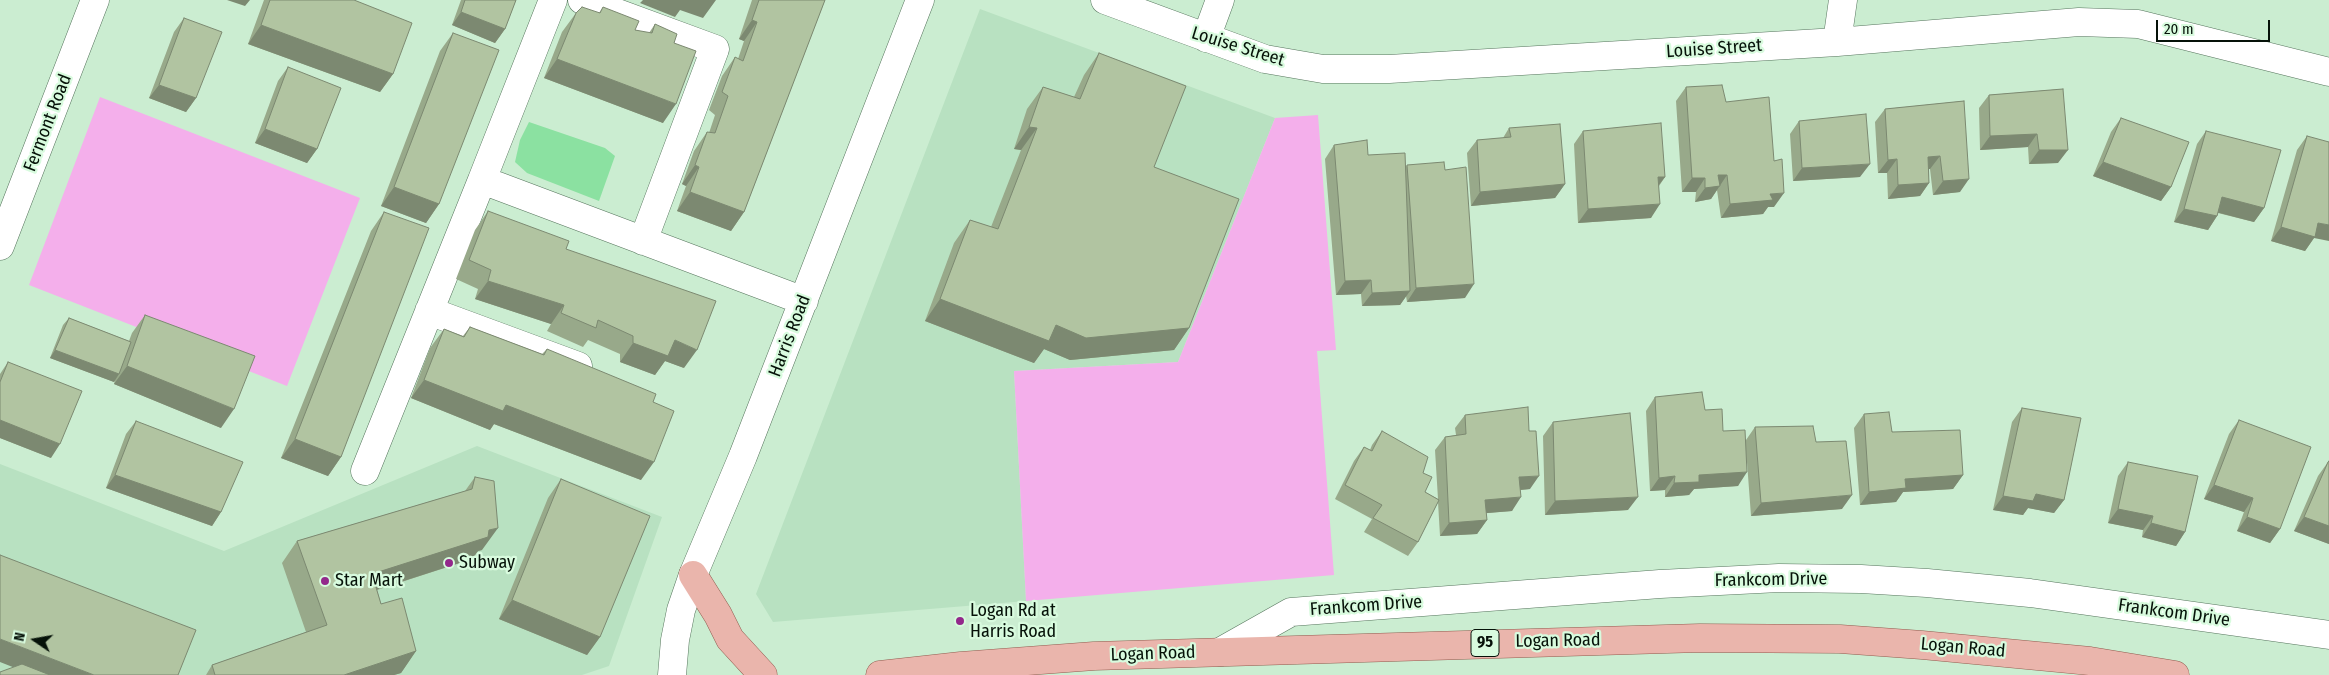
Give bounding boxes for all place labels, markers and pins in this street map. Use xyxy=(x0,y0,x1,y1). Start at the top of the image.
place label: Subway xyxy=(459,552,515,574)
marker: Subway xyxy=(443,557,455,569)
place label: Star Mart xyxy=(335,570,403,592)
marker: Star Mart xyxy=(319,575,331,587)
place label: Logan Rd at Harris Road xyxy=(970,600,1056,642)
marker: Logan Rd at Harris Road xyxy=(954,615,966,627)

